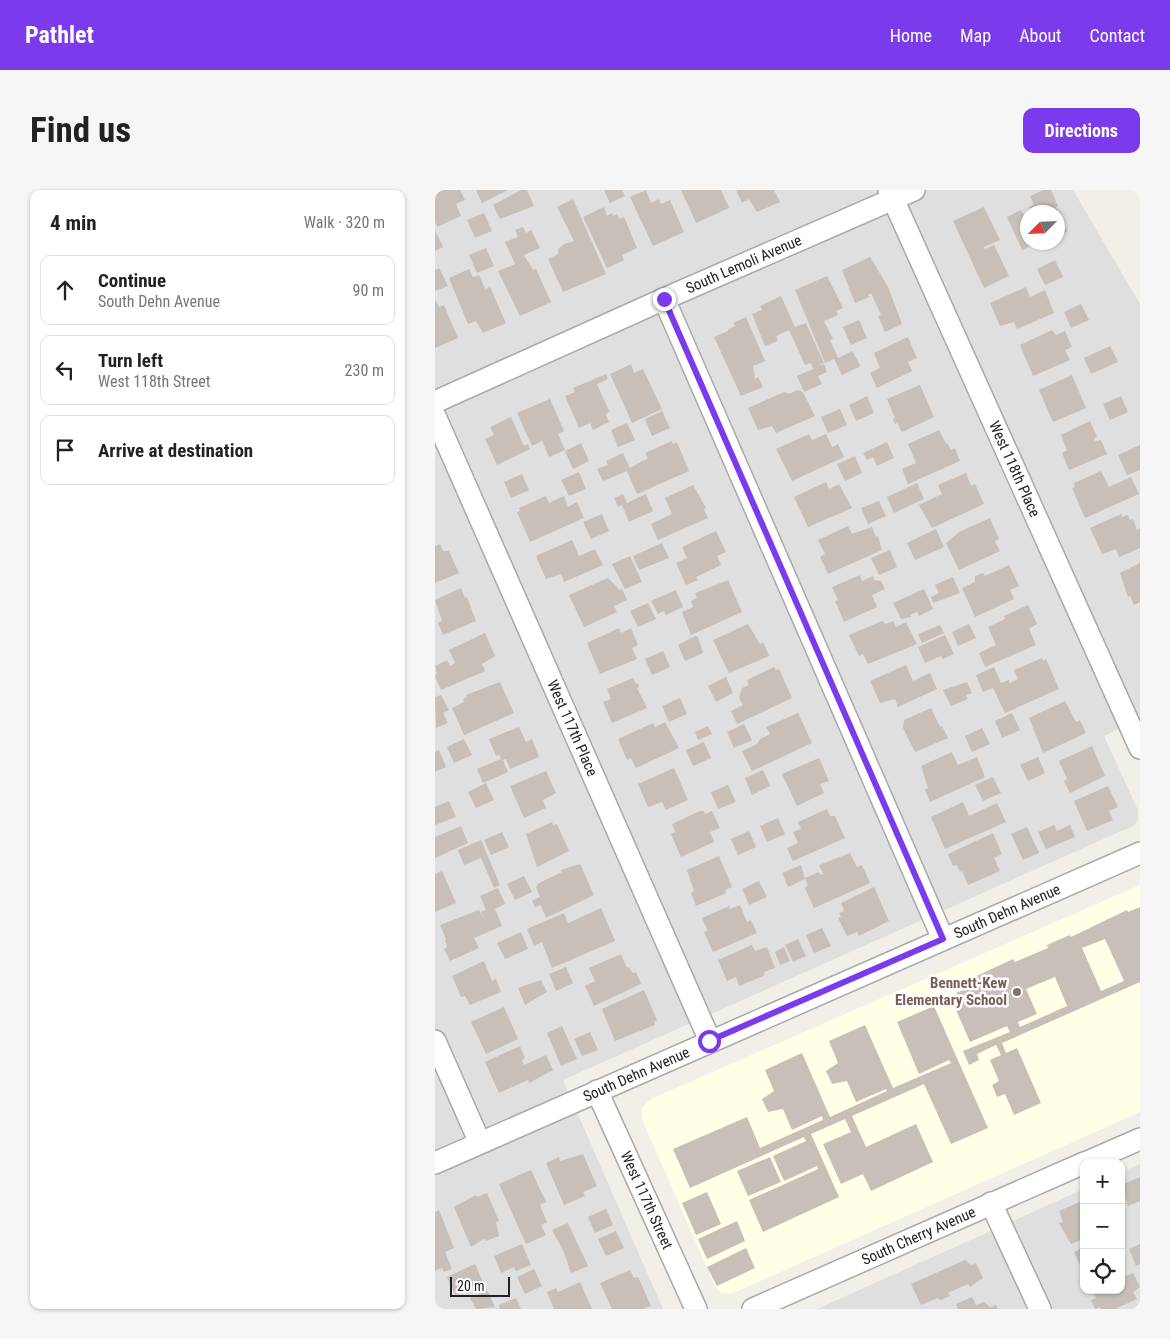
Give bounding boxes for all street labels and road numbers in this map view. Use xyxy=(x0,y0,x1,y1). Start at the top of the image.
street label: South Lemoli Avenue xyxy=(683,231,804,297)
street label: West 118th Place xyxy=(985,418,1044,520)
street label: West 117th Place xyxy=(543,677,601,779)
street label: South Dehn Avenue xyxy=(951,880,1063,943)
street label: South Dehn Avenue xyxy=(580,1043,692,1106)
street label: West 117th Street xyxy=(617,1148,677,1252)
street label: South Cherry Avenue xyxy=(859,1203,978,1269)

